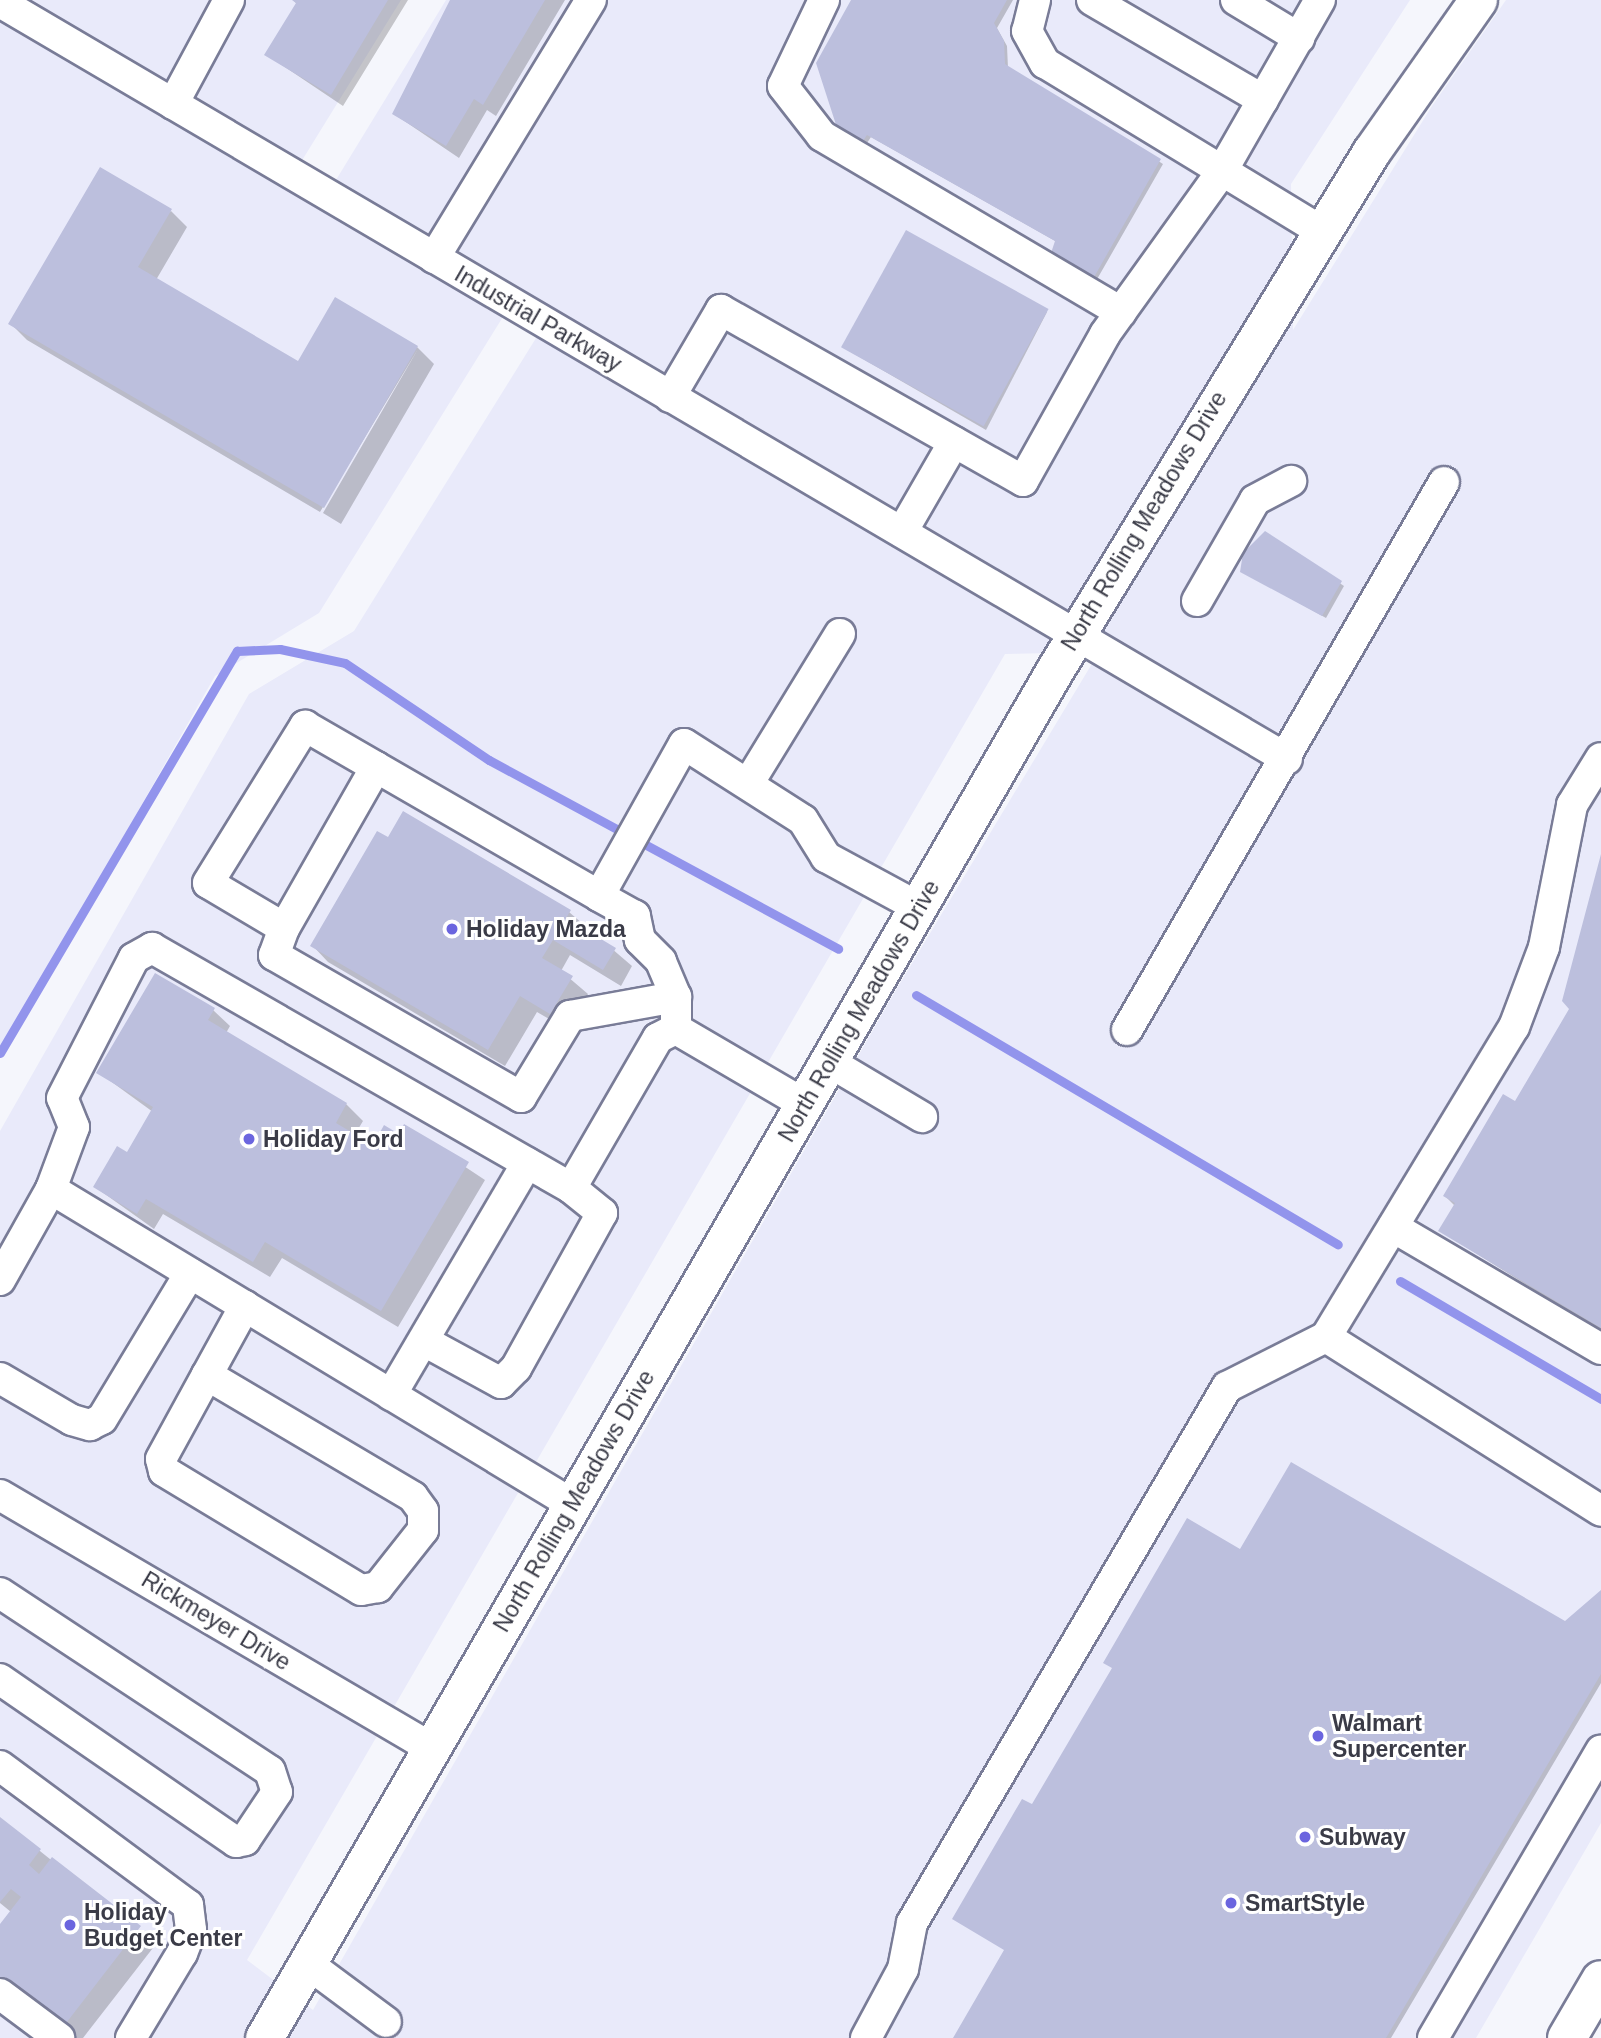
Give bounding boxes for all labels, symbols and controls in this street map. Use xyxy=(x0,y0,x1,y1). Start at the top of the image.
street label: Industrial Parkway xyxy=(450,260,626,378)
street label: North Rolling Meadows Drive xyxy=(1055,386,1233,656)
street label: North Rolling Meadows Drive xyxy=(773,875,945,1147)
place label: Holiday Mazda xyxy=(466,915,626,943)
marker: Holiday Mazda xyxy=(444,921,460,937)
place label: Holiday Ford xyxy=(263,1125,404,1153)
marker: Holiday Ford xyxy=(241,1131,257,1147)
street label: North Rolling Meadows Drive xyxy=(488,1365,660,1637)
street label: Rickmeyer Drive xyxy=(137,1566,295,1676)
place label: Walmart Supercenter xyxy=(1332,1709,1466,1763)
marker: Walmart Supercenter xyxy=(1310,1728,1326,1744)
place label: Subway xyxy=(1319,1823,1406,1851)
marker: Subway xyxy=(1297,1829,1313,1845)
place label: SmartStyle xyxy=(1245,1889,1365,1917)
marker: SmartStyle xyxy=(1223,1895,1239,1911)
place label: Holiday Budget Center xyxy=(84,1898,242,1952)
marker: Holiday Budget Center xyxy=(62,1917,78,1933)

